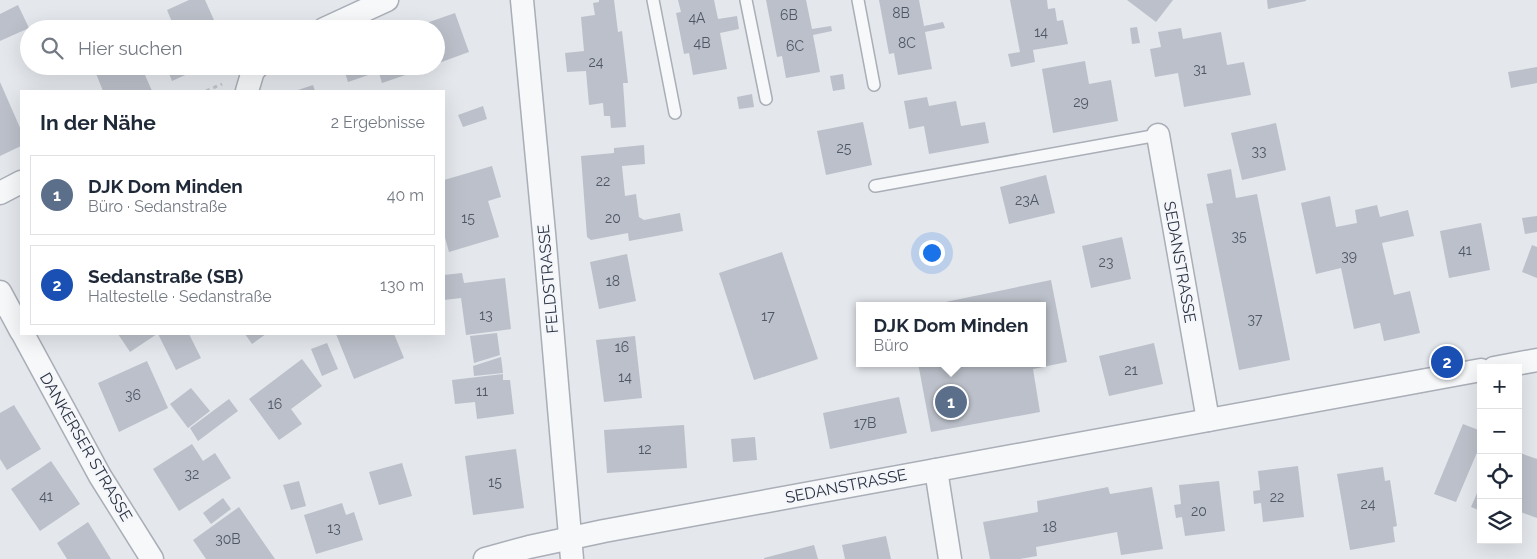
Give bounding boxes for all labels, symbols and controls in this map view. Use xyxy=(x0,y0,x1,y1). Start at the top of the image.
house number: 8B xyxy=(892,5,910,21)
house number: 6B xyxy=(780,7,798,23)
house number: 4A xyxy=(688,10,706,26)
search box xyxy=(20,20,445,75)
house number: 14 xyxy=(1034,24,1048,40)
icon: search xyxy=(38,34,66,62)
house number: 4B xyxy=(694,35,710,51)
house number: 8C xyxy=(898,35,916,51)
text: Hier suchen xyxy=(78,37,183,59)
house number: 6C xyxy=(786,38,804,54)
house number: 24 xyxy=(589,54,604,70)
house number: 31 xyxy=(1193,61,1207,77)
house number: 29 xyxy=(1073,94,1089,110)
text: In der Nähe xyxy=(40,110,156,135)
text: 2 Ergebnisse xyxy=(331,113,425,132)
house number: 25 xyxy=(837,140,852,156)
house number: 33 xyxy=(1252,143,1266,159)
house number: 22 xyxy=(596,173,610,189)
text: DJK Dom Minden xyxy=(88,175,243,197)
text: 1 xyxy=(53,186,61,205)
text: 40 m xyxy=(387,186,424,205)
house number: 23A xyxy=(1015,192,1040,208)
text: Büro · Sedanstraße xyxy=(88,197,227,216)
street label: SEDANSTRASSE xyxy=(1160,200,1200,325)
house number: 15 xyxy=(461,210,475,226)
house number: 20 xyxy=(605,210,621,226)
street label: FELDSTRASSE xyxy=(534,223,562,334)
house number: 35 xyxy=(1231,228,1247,244)
your location xyxy=(919,240,945,266)
house number: 41 xyxy=(1458,242,1472,258)
house number: 39 xyxy=(1341,248,1357,264)
house number: 23 xyxy=(1099,254,1113,270)
text: Sedanstraße (SB) xyxy=(88,265,243,287)
house number: 18 xyxy=(606,273,620,289)
text: 2 xyxy=(52,276,62,295)
text: 130 m xyxy=(380,276,424,295)
text: Haltestelle · Sedanstraße xyxy=(88,287,272,306)
popup xyxy=(856,302,1046,367)
house number: 13 xyxy=(479,307,493,323)
house number: 17 xyxy=(761,308,775,324)
house number: 37 xyxy=(1248,311,1263,327)
text: DJK Dom Minden xyxy=(874,314,1028,336)
text: Büro xyxy=(874,336,909,355)
house number: 16 xyxy=(615,339,629,355)
pin: 2 xyxy=(1431,343,1463,381)
house number: 21 xyxy=(1124,362,1138,378)
map controls xyxy=(1477,364,1522,544)
button: + xyxy=(1477,364,1522,409)
street label: DANKERSER STRASSE xyxy=(36,369,136,525)
house number: 14 xyxy=(618,369,632,385)
house number: 11 xyxy=(476,383,488,399)
pin: 1 xyxy=(935,383,967,421)
house number: 36 xyxy=(125,387,141,403)
house number: 16 xyxy=(268,396,282,412)
button: − xyxy=(1477,409,1522,454)
house number: 17B xyxy=(854,415,876,431)
house number: 12 xyxy=(638,441,652,457)
button: locate xyxy=(1477,454,1522,499)
street label: SEDANSTRASSE xyxy=(784,465,909,507)
house number: 32 xyxy=(185,466,199,482)
house number: 15 xyxy=(488,474,502,490)
house number: 41 xyxy=(39,488,53,504)
house number: 22 xyxy=(1270,489,1284,505)
house number: 24 xyxy=(1361,496,1376,512)
button: layers xyxy=(1477,499,1522,544)
house number: 20 xyxy=(1191,503,1207,519)
house number: 18 xyxy=(1043,519,1057,535)
house number: 13 xyxy=(327,520,341,536)
house number: 30B xyxy=(215,531,241,547)

